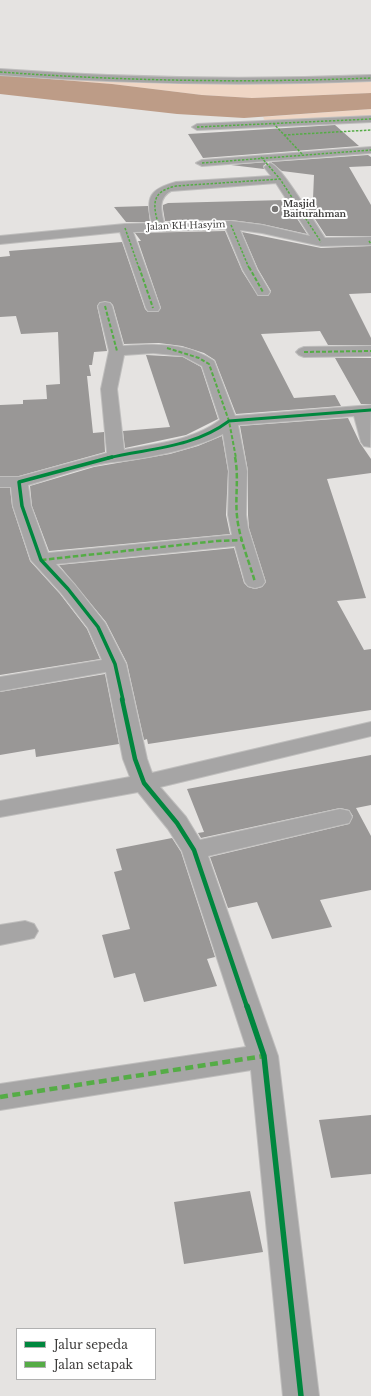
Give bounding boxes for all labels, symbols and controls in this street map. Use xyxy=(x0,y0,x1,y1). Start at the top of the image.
place label: Masjid Baiturahman xyxy=(283,199,346,220)
marker: Masjid Baiturahman xyxy=(270,204,280,214)
street label: Jalan KH Hasyim xyxy=(147,219,225,233)
legend xyxy=(16,1328,156,1380)
text: Jalur sepeda xyxy=(54,1337,128,1352)
text: Jalan setapak xyxy=(54,1357,133,1372)

